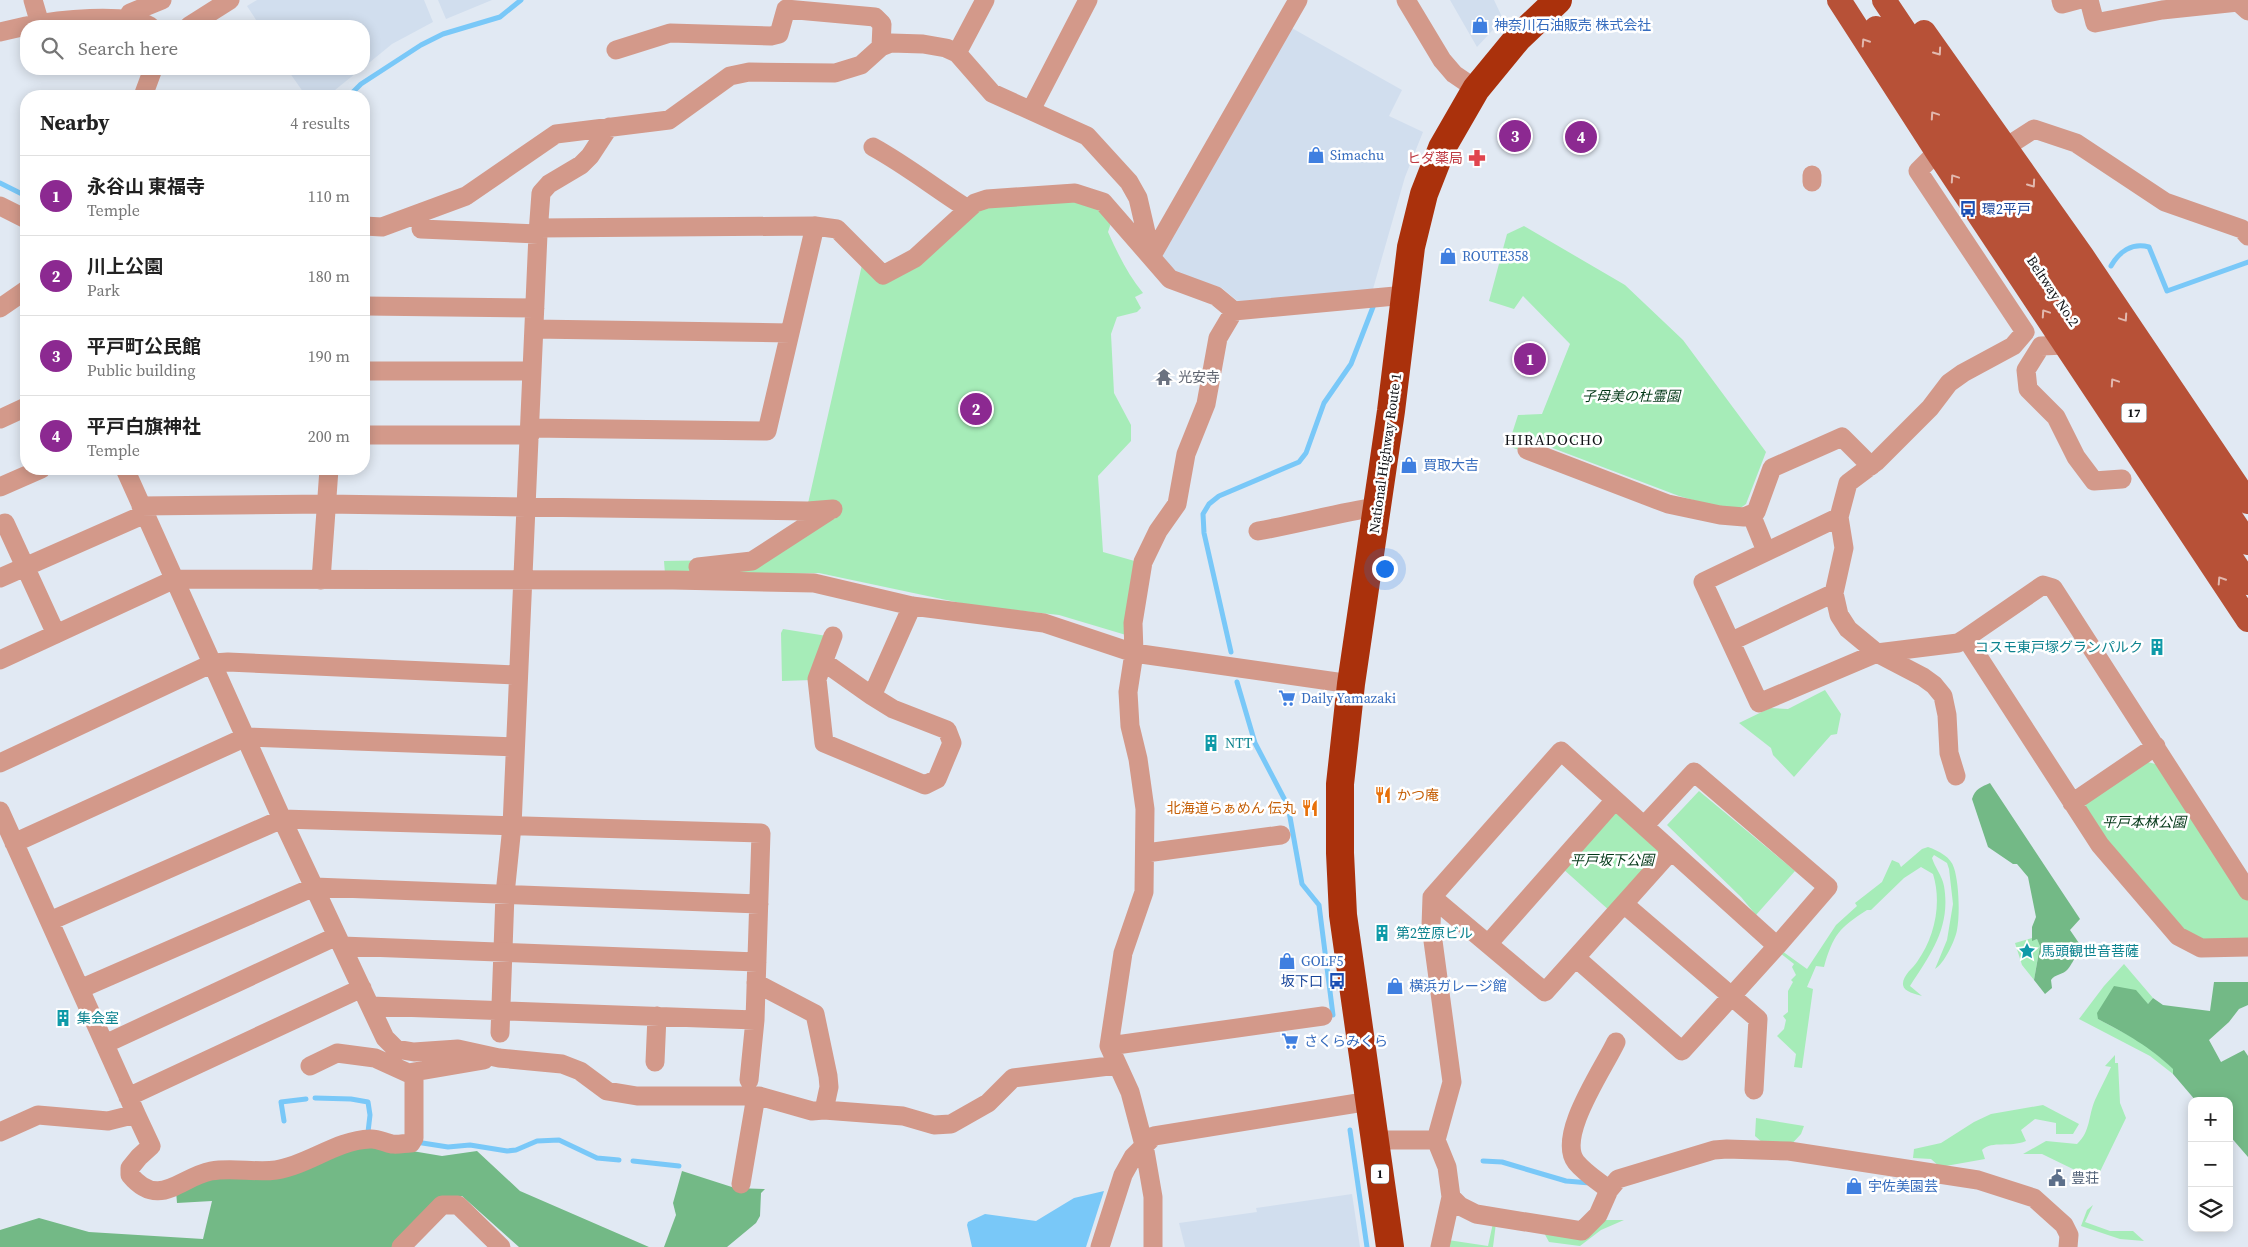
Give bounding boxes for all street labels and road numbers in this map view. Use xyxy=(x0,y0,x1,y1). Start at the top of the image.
street label: Beltway No.2 xyxy=(2022,252,2084,330)
street label: National Highway Route 1 xyxy=(1364,372,1406,534)
road number: 17 xyxy=(2122,403,2146,422)
road number: 1 xyxy=(1371,1164,1389,1184)

